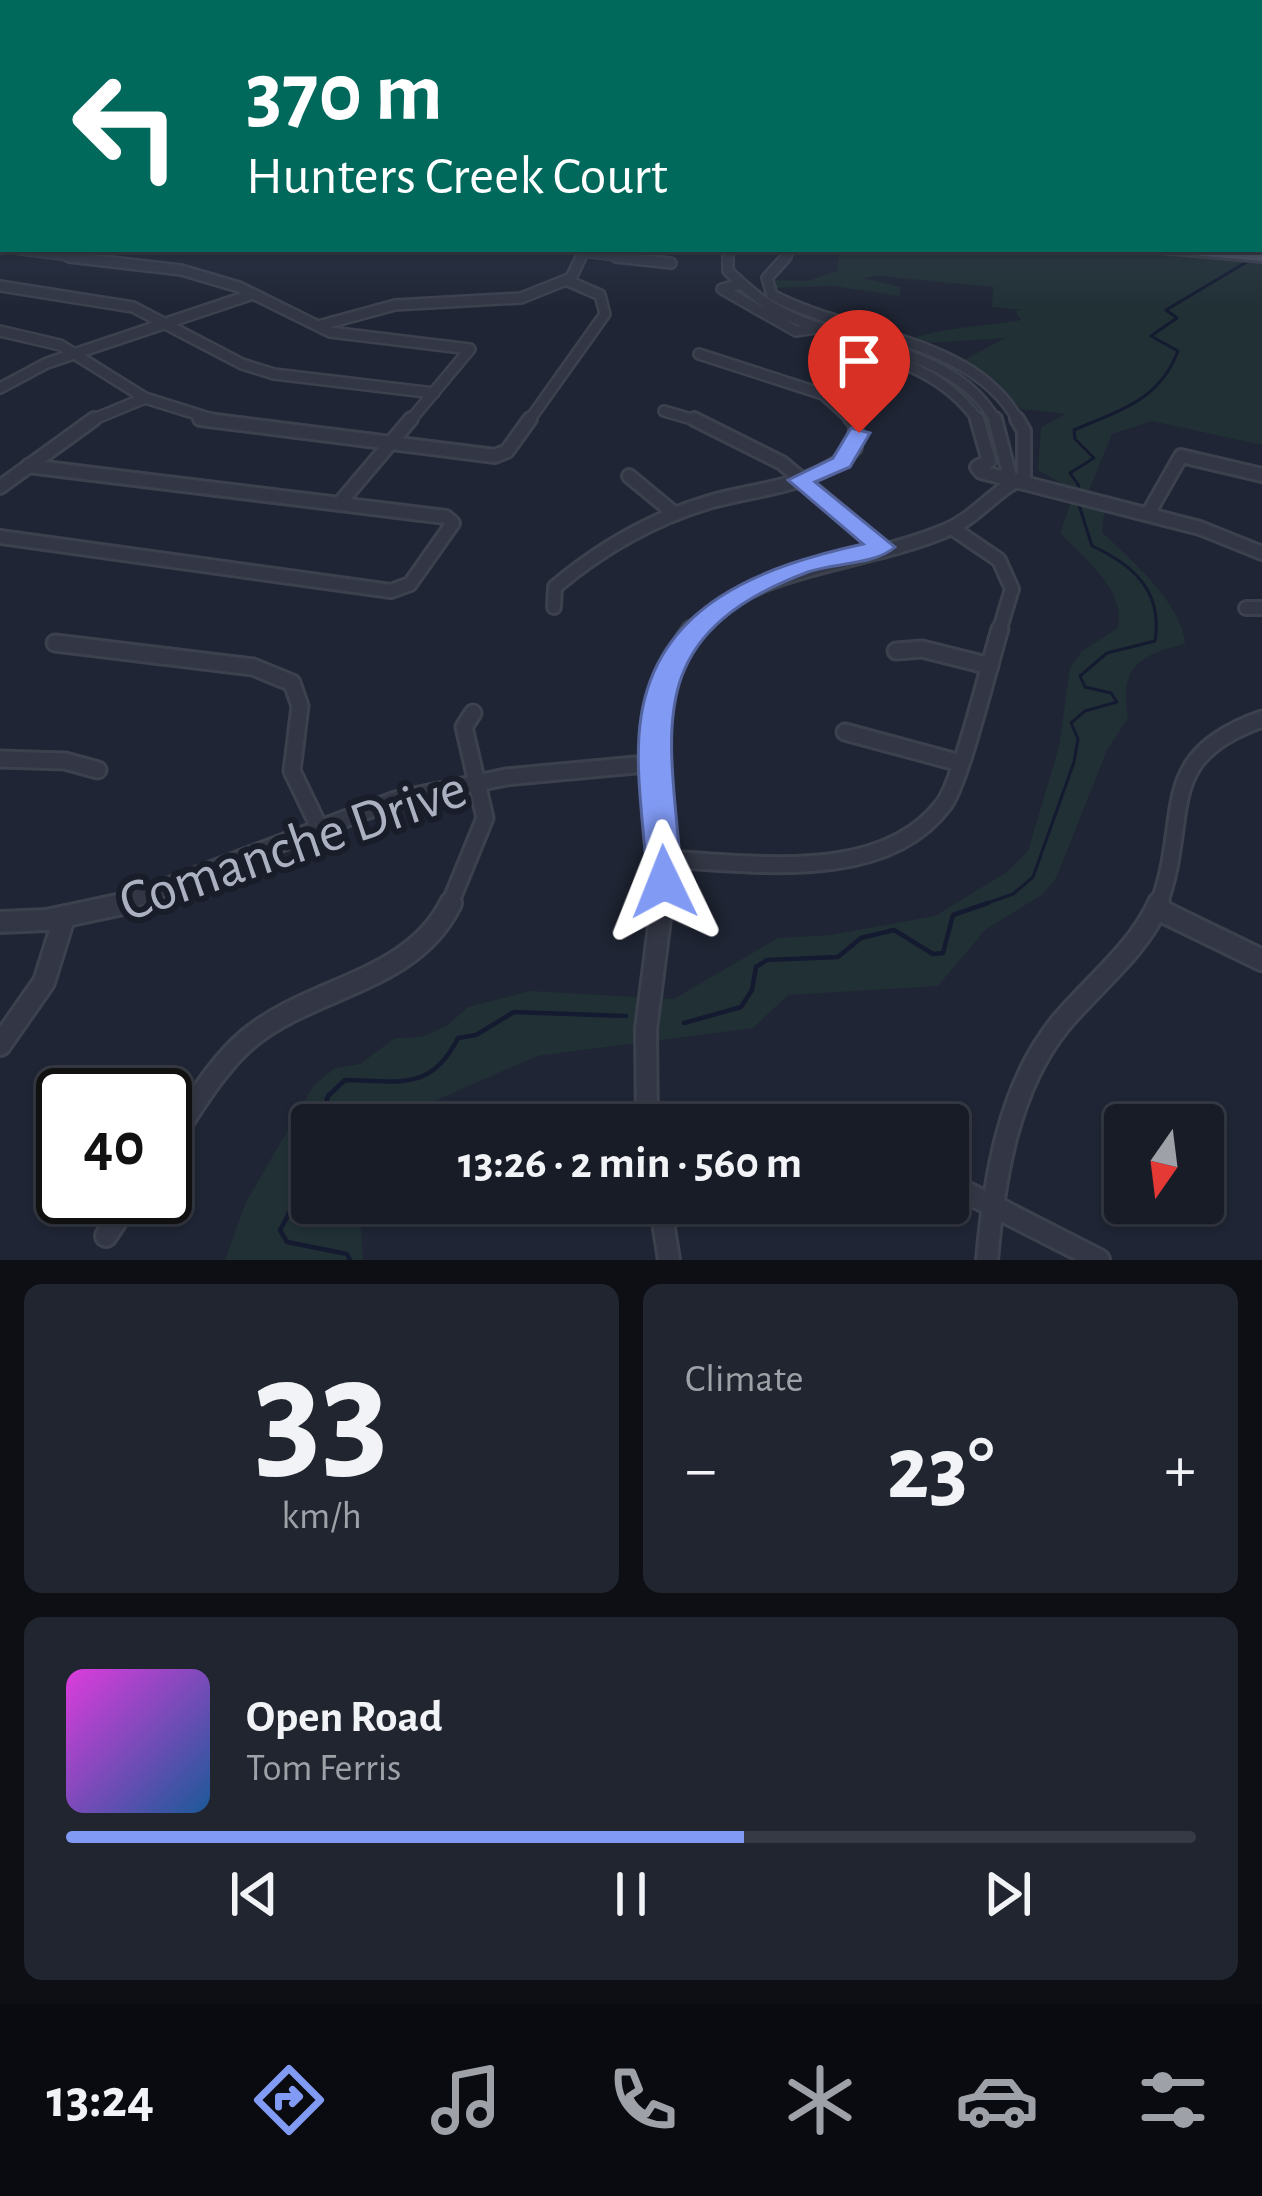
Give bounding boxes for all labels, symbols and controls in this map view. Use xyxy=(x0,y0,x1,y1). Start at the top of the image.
icon: left xyxy=(48,48,204,204)
text: 370 m xyxy=(246,52,443,136)
text: Hunters Creek Court xyxy=(246,150,668,204)
pin xyxy=(808,310,910,433)
icon: arrive xyxy=(826,328,892,394)
street label: Comanche Drive xyxy=(112,760,474,932)
position arrow xyxy=(601,819,727,945)
speed limit sign: 40 xyxy=(36,1068,192,1224)
north arrow xyxy=(1104,1104,1224,1224)
map controls xyxy=(1104,1104,1224,1224)
text: 13:26 · 2 min · 560 m xyxy=(458,1141,802,1186)
text: 33 xyxy=(254,1337,389,1493)
text: Climate xyxy=(685,1360,803,1399)
text: 23° xyxy=(887,1425,994,1515)
text: − xyxy=(685,1437,717,1503)
text: + xyxy=(1164,1437,1196,1503)
text: km/h xyxy=(281,1497,362,1536)
text: Open Road xyxy=(246,1695,443,1740)
text: Tom Ferris xyxy=(246,1749,402,1788)
icon: previous xyxy=(221,1861,287,1927)
icon: pause xyxy=(598,1861,664,1927)
icon: next xyxy=(975,1861,1041,1927)
icon: directions xyxy=(247,2058,331,2142)
icon: music xyxy=(424,2058,508,2142)
icon: phone xyxy=(601,2058,685,2142)
icon: climate xyxy=(778,2058,862,2142)
icon: car xyxy=(955,2058,1039,2142)
icon: filters xyxy=(1131,2058,1215,2142)
text: 13:24 xyxy=(46,2073,154,2127)

